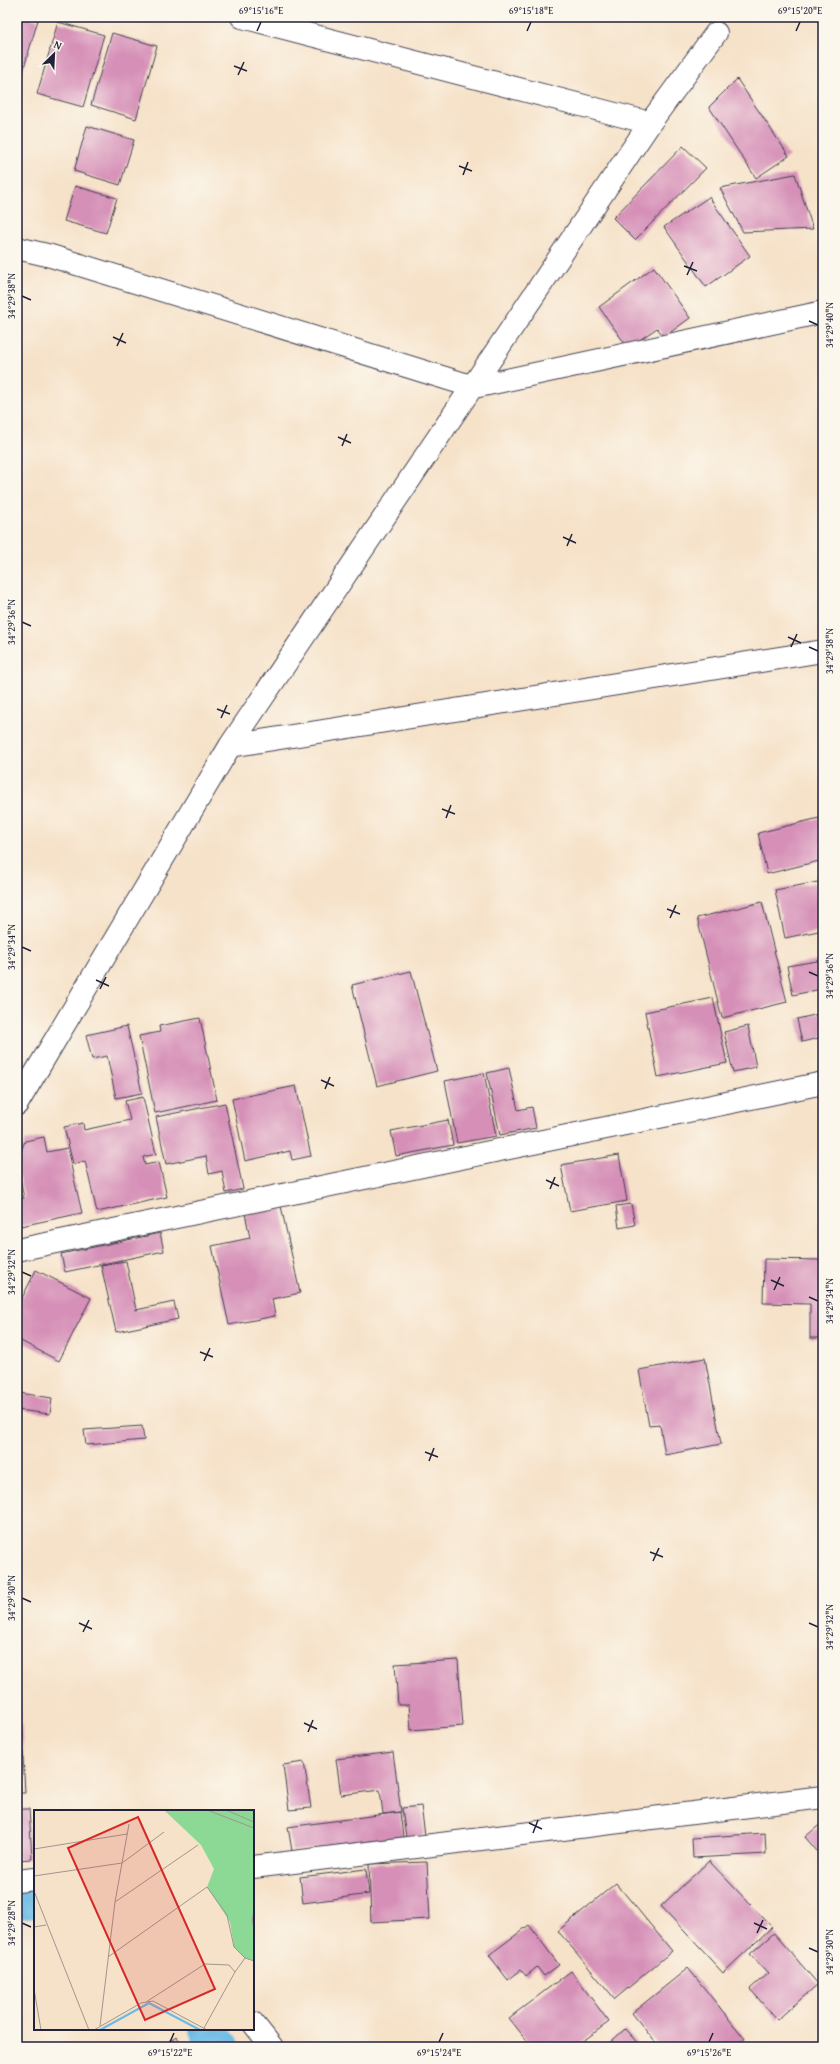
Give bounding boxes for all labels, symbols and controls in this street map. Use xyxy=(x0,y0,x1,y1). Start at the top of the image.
text: 69°15'16"E xyxy=(239,3,283,18)
text: 69°15'18"E xyxy=(509,3,553,18)
text: 69°15'20"E xyxy=(778,3,822,18)
north arrow xyxy=(34,34,74,74)
text: N xyxy=(51,36,65,54)
text: 34°29'38"N xyxy=(4,273,19,319)
text: 34°29'40"N xyxy=(822,302,837,348)
text: 34°29'36"N xyxy=(4,599,19,645)
text: 34°29'38"N xyxy=(822,628,837,674)
text: 34°29'34"N xyxy=(4,924,19,970)
text: 34°29'36"N xyxy=(822,953,837,999)
text: 34°29'32"N xyxy=(4,1249,19,1295)
text: 34°29'34"N xyxy=(822,1278,837,1324)
text: 34°29'30"N xyxy=(4,1575,19,1621)
text: 34°29'32"N xyxy=(822,1604,837,1650)
inset map xyxy=(34,1810,254,2030)
text: 34°29'28"N xyxy=(4,1900,19,1946)
text: 34°29'30"N xyxy=(822,1929,837,1975)
text: 69°15'22"E xyxy=(148,2045,192,2060)
text: 69°15'24"E xyxy=(417,2045,461,2060)
text: 69°15'26"E xyxy=(687,2045,731,2060)

